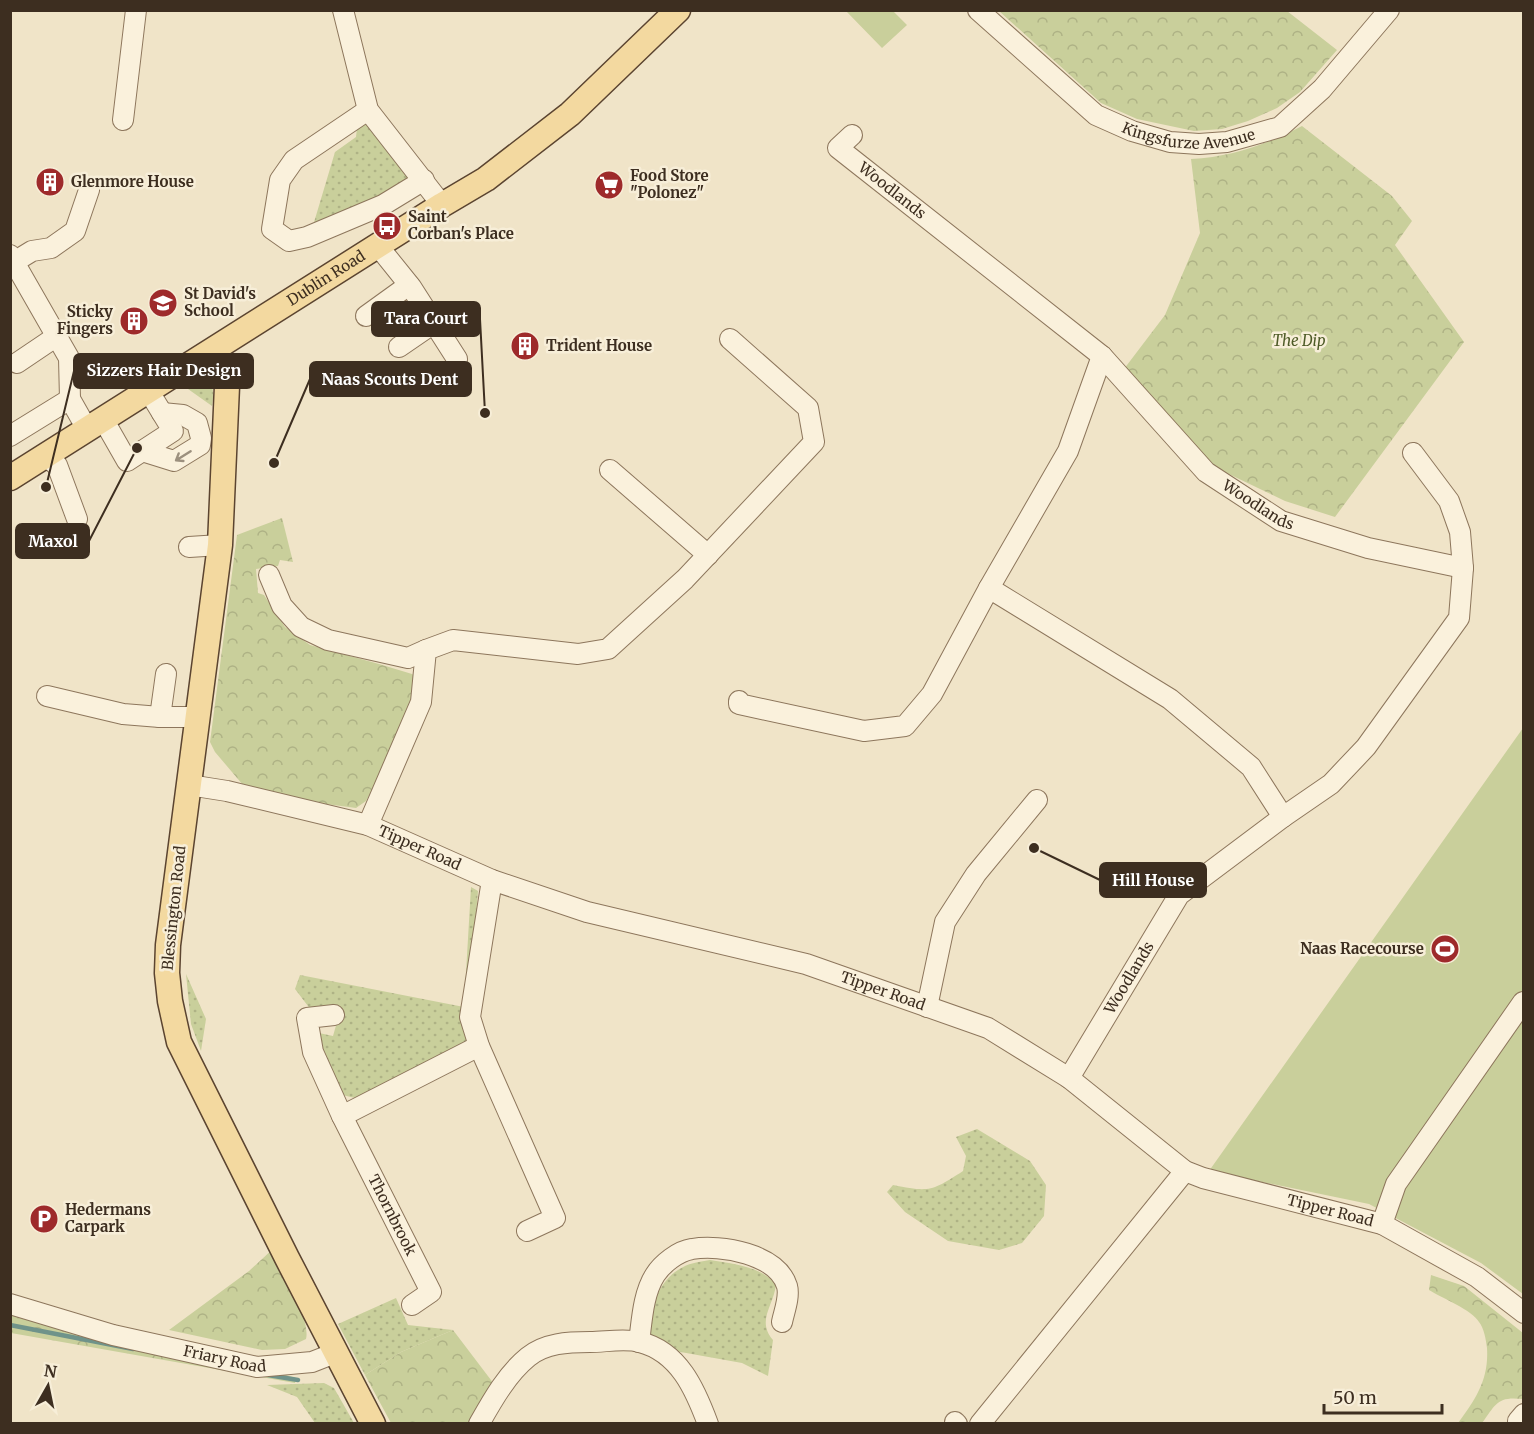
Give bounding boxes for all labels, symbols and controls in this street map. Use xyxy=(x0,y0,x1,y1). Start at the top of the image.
street label: Kingsfurze Avenue xyxy=(1119,118,1257,153)
street label: Woodlands xyxy=(854,157,930,223)
building icon: Glenmore House xyxy=(34,166,66,198)
place label: Food Store "Polonez" xyxy=(630,166,709,202)
supermarket icon: Food Store "Polonez" xyxy=(593,169,625,201)
place label: Glenmore House xyxy=(71,172,194,191)
place label: Saint Corban's Place xyxy=(408,207,514,243)
bus stop icon: Saint Corban's Place xyxy=(371,210,403,242)
street label: Dublin Road xyxy=(283,246,369,310)
place label: St David's School xyxy=(184,284,256,320)
school or university icon: St David's School xyxy=(147,287,179,319)
place label: Sticky Fingers xyxy=(57,302,113,338)
callout: Tara Court xyxy=(372,302,480,336)
building icon: Sticky Fingers xyxy=(118,305,150,337)
text: Tara Court xyxy=(384,308,469,328)
building icon: Trident House xyxy=(509,330,541,362)
park label: The Dip xyxy=(1272,331,1326,350)
place label: Trident House xyxy=(546,336,652,355)
callout: Sizzers Hair Design xyxy=(74,354,253,388)
text: Sizzers Hair Design xyxy=(87,360,242,380)
callout: Naas Scouts Dent xyxy=(310,362,471,396)
text: Naas Scouts Dent xyxy=(322,369,459,389)
one-way arrow xyxy=(175,450,192,462)
street label: Woodlands xyxy=(1218,475,1296,533)
callout: Maxol xyxy=(16,524,89,558)
text: Maxol xyxy=(28,531,78,551)
street label: Tipper Road xyxy=(376,821,464,874)
street label: Blessington Road xyxy=(158,845,189,971)
callout: Hill House xyxy=(1100,863,1206,897)
text: Hill House xyxy=(1112,870,1194,890)
sports icon: Naas Racecourse xyxy=(1429,933,1461,965)
street label: Woodlands xyxy=(1099,938,1158,1018)
place label: Naas Racecourse xyxy=(1300,939,1424,958)
street label: Tipper Road xyxy=(838,967,928,1014)
street label: Thornbrook xyxy=(364,1171,421,1259)
street label: Tipper Road xyxy=(1285,1190,1376,1230)
place label: Hedermans Carpark xyxy=(65,1200,151,1236)
parking icon: Hedermans Carpark xyxy=(28,1203,60,1235)
street label: Friary Road xyxy=(182,1341,267,1376)
north arrow xyxy=(18,1356,78,1416)
text: N xyxy=(43,1360,59,1382)
scale bar xyxy=(1324,1377,1442,1415)
text: 50 m xyxy=(1333,1386,1377,1409)

